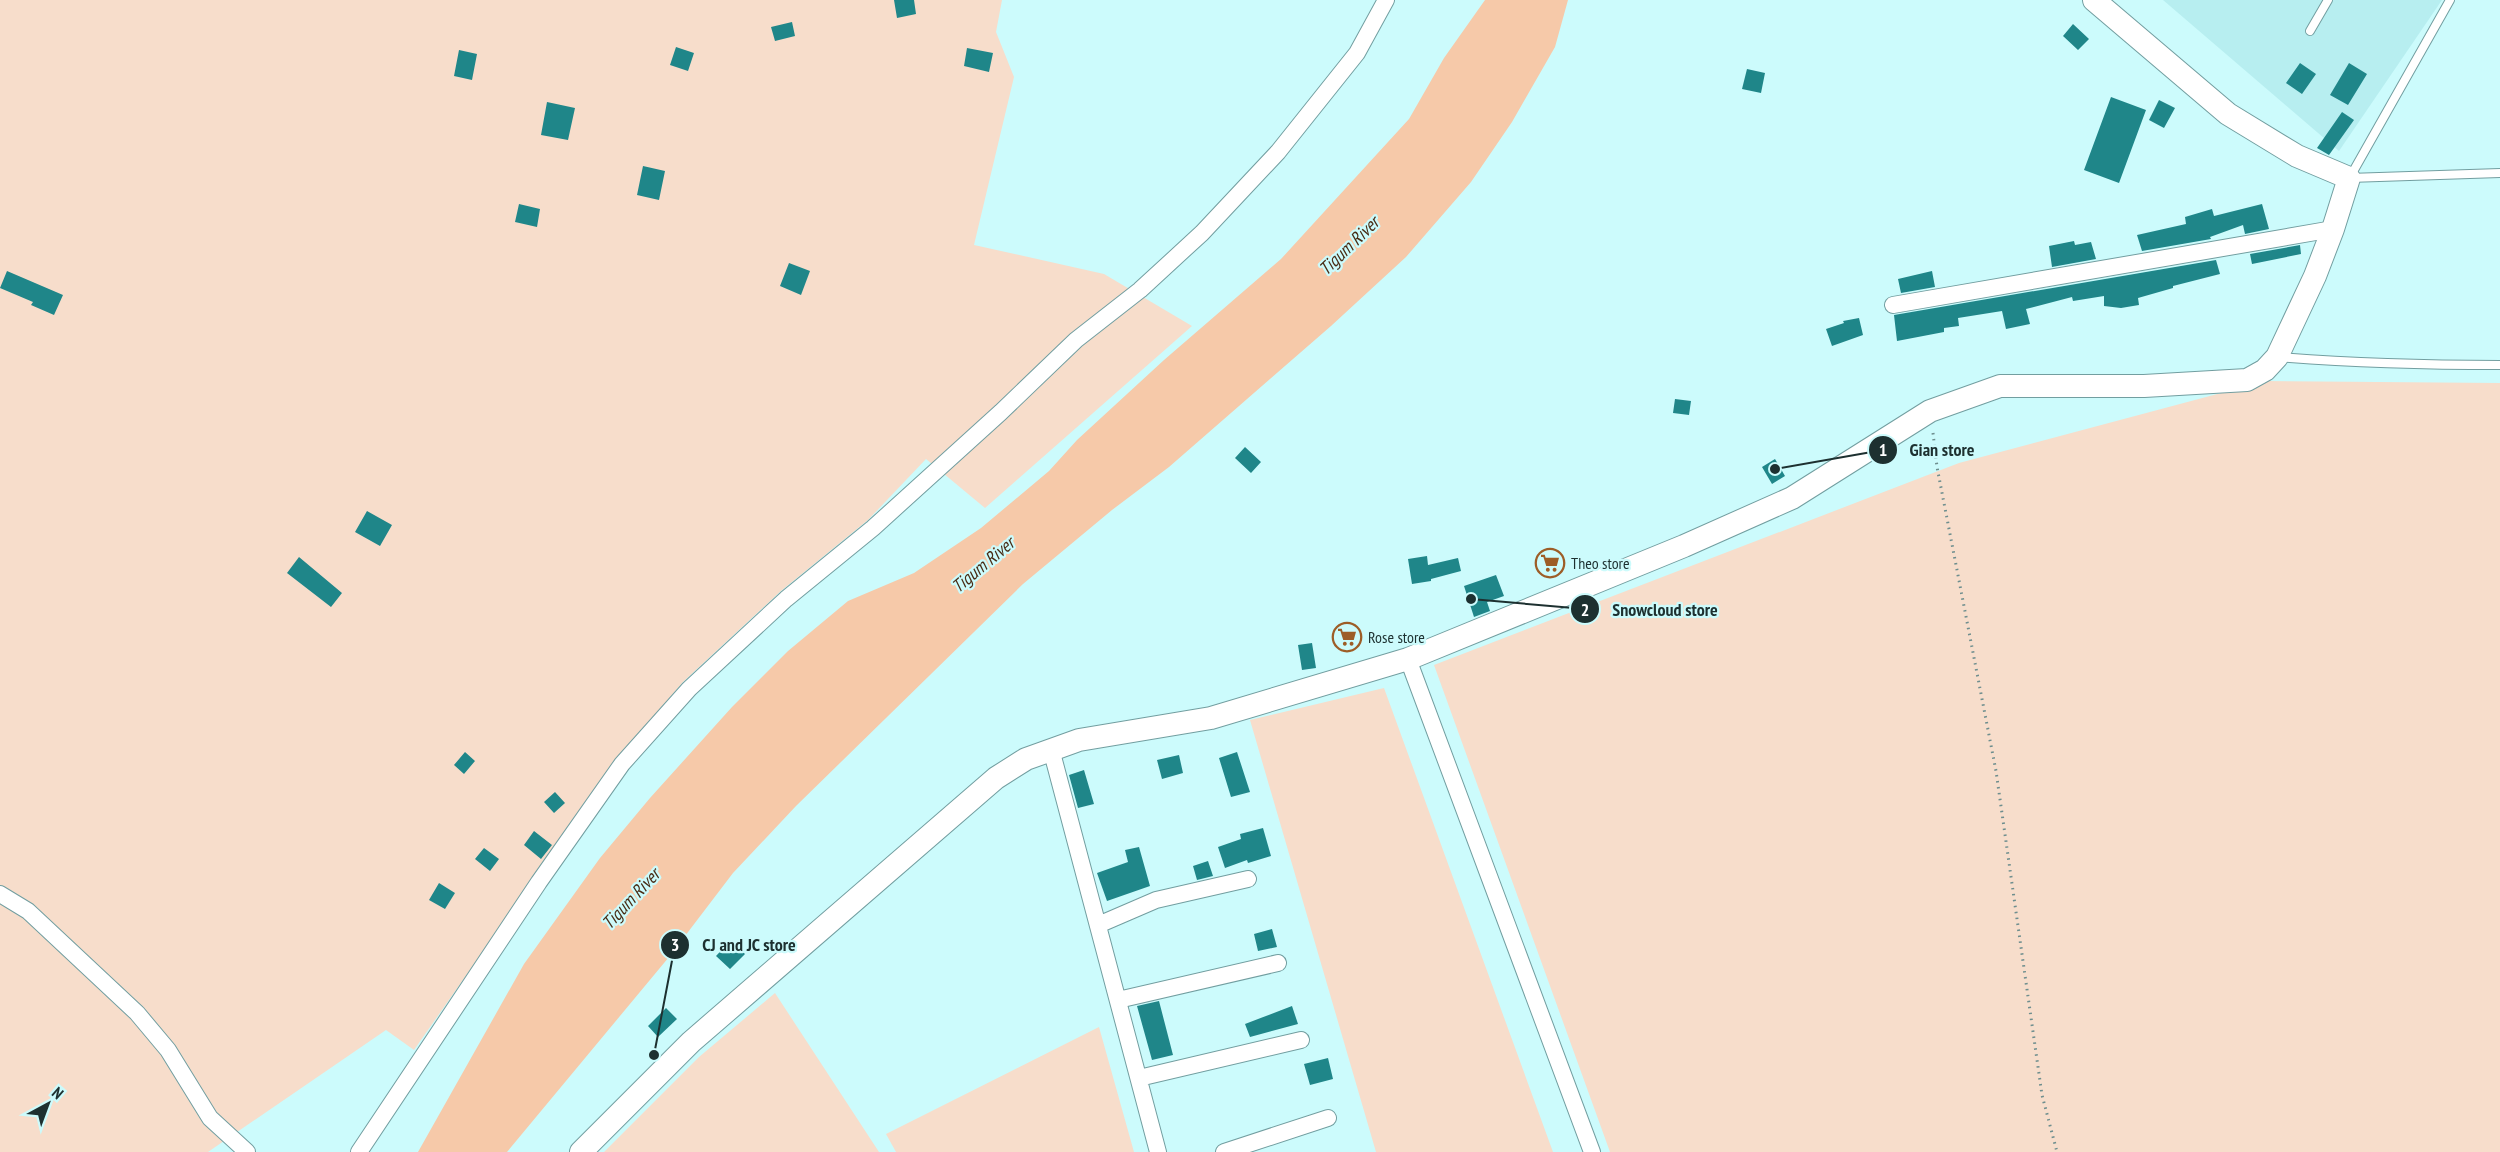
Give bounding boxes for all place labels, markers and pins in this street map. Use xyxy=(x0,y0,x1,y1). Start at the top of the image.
callout: Gian store xyxy=(1868,432,1987,468)
supermarket icon: Theo store xyxy=(1534,547,1566,579)
place label: Theo store xyxy=(1571,553,1630,573)
callout: Snowcloud store xyxy=(1570,591,1729,627)
supermarket icon: Rose store xyxy=(1331,621,1363,653)
place label: Rose store xyxy=(1368,627,1425,647)
callout: CJ and JC store xyxy=(660,927,808,963)

